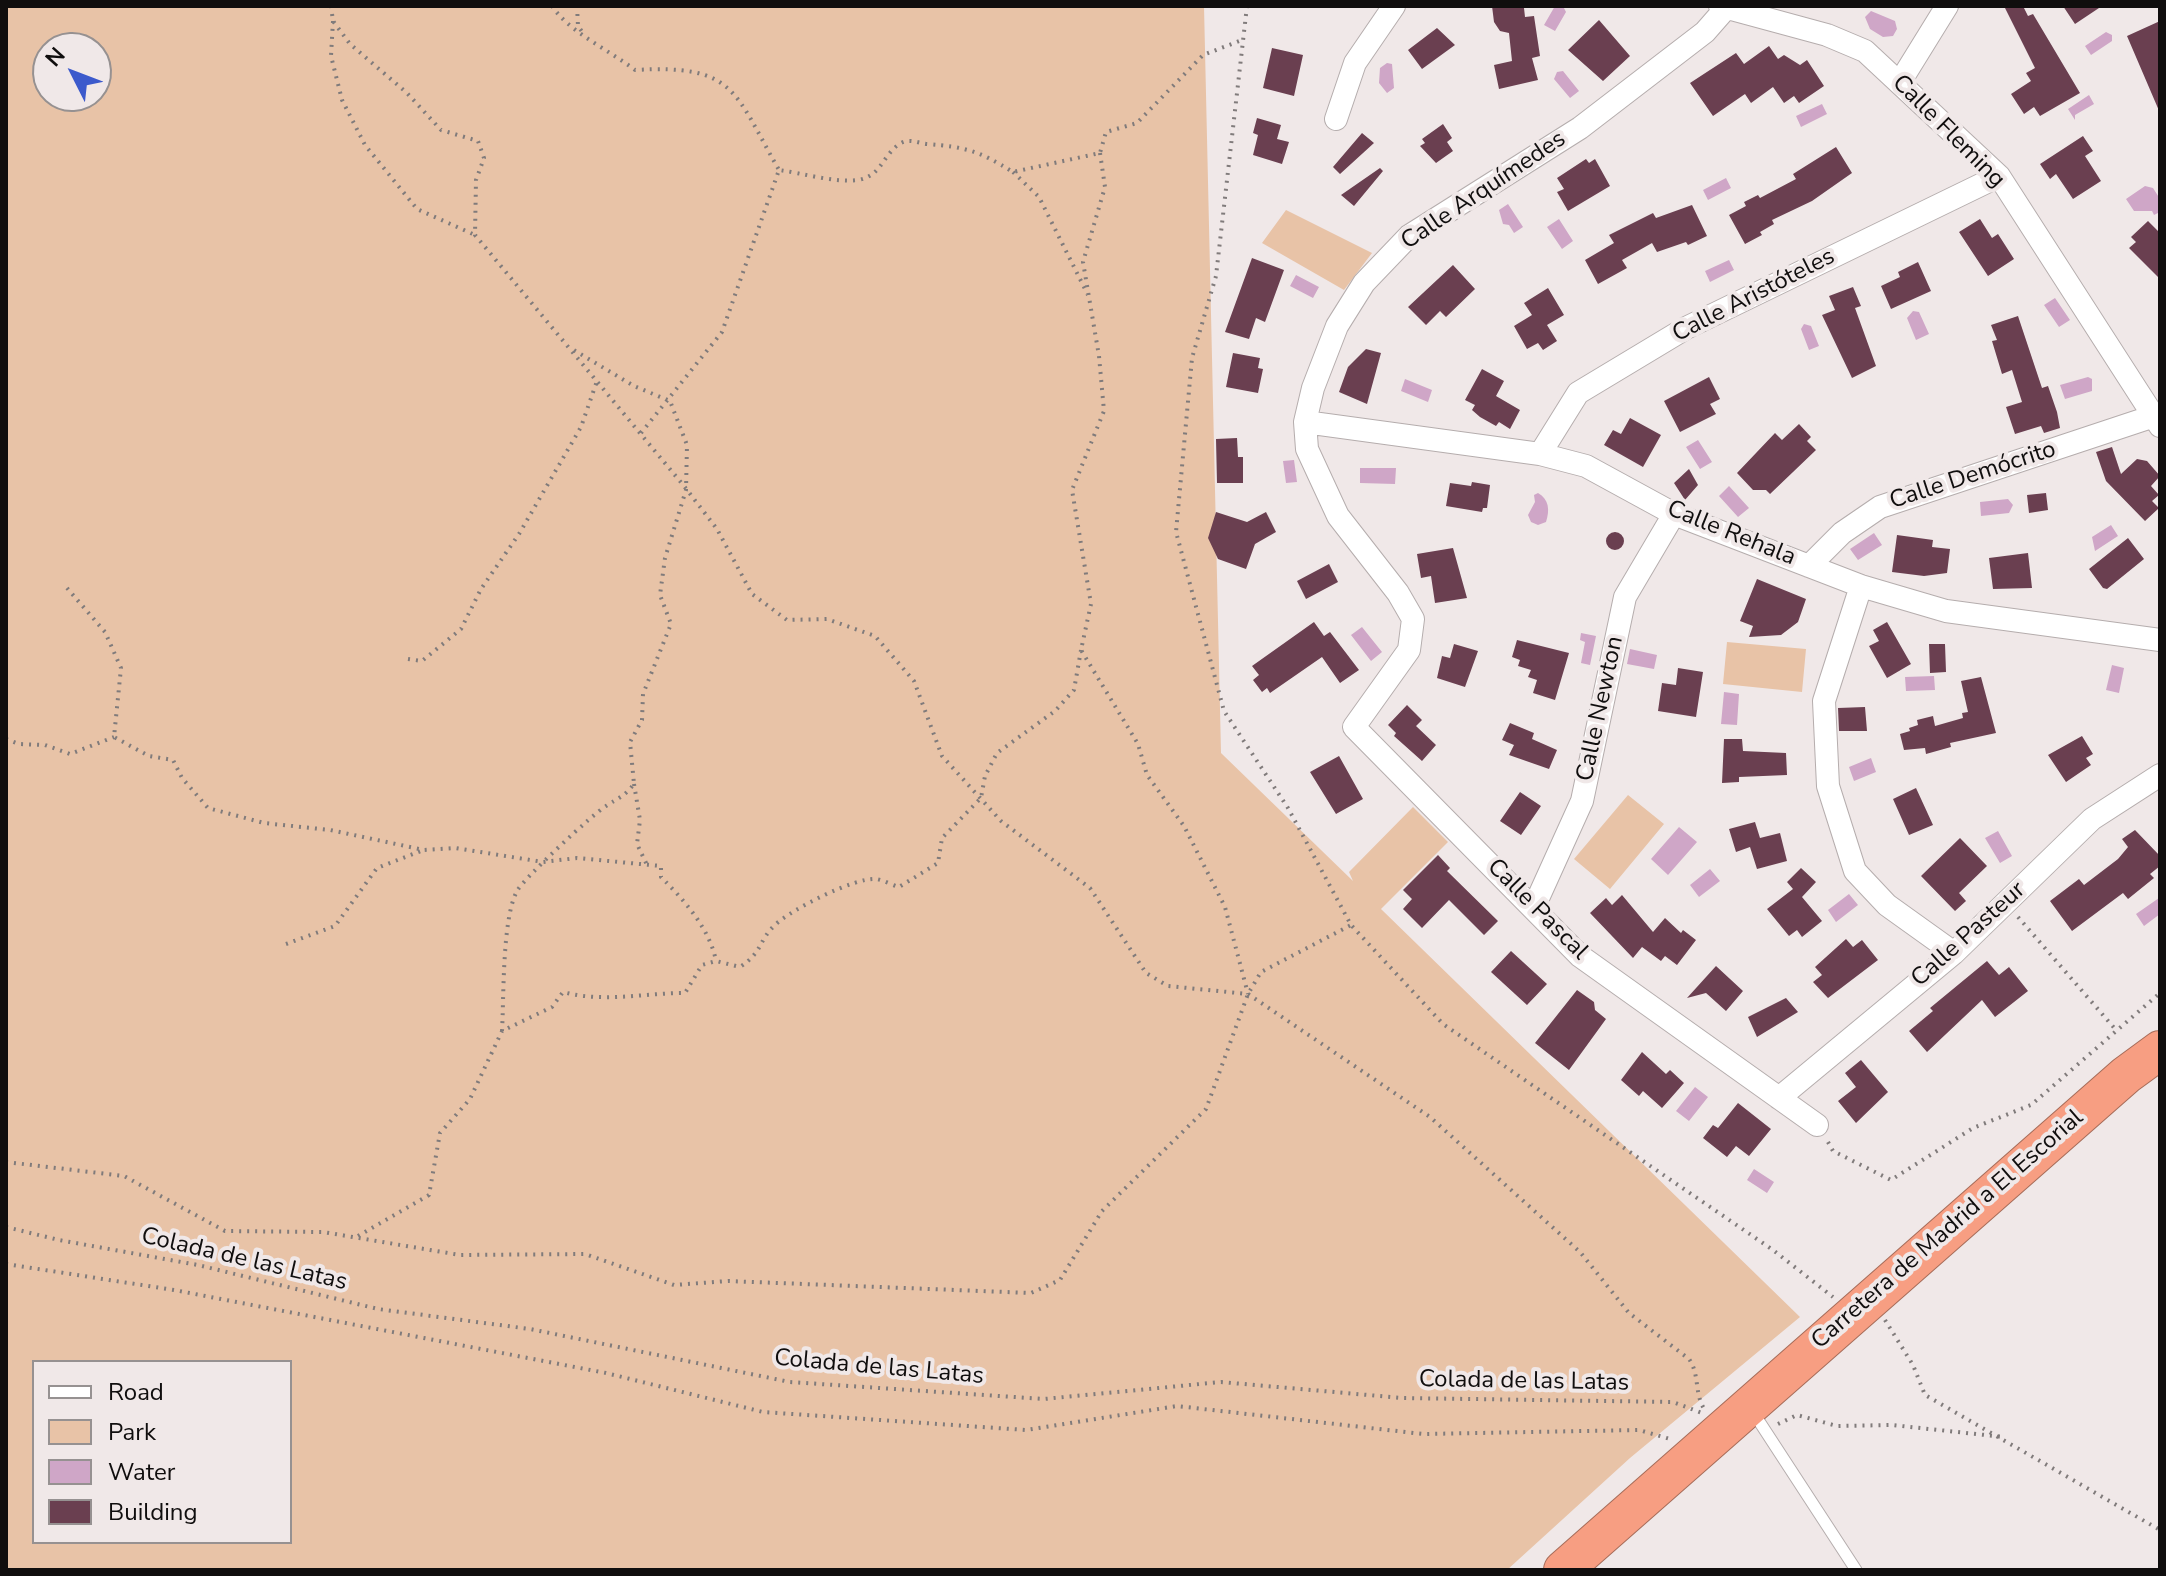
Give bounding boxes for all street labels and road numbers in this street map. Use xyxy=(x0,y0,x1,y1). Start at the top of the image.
street label: Calle Fleming xyxy=(1885,69,2011,195)
street label: Calle Arquímedes xyxy=(1396,125,1572,257)
street label: Calle Aristóteles xyxy=(1668,243,1840,349)
street label: Calle Demócrito xyxy=(1886,436,2060,516)
street label: Calle Rehala xyxy=(1662,495,1800,573)
street label: Calle Newton xyxy=(1572,634,1630,784)
street label: Calle Pascal xyxy=(1480,853,1594,967)
street label: Calle Pasteur xyxy=(1906,876,2032,994)
street label: Carretera de Madrid a El Escorial xyxy=(1806,1104,2090,1356)
street label: Colada de las Latas xyxy=(138,1222,350,1298)
street label: Colada de las Latas xyxy=(773,1344,985,1392)
street label: Colada de las Latas xyxy=(1419,1366,1629,1398)

